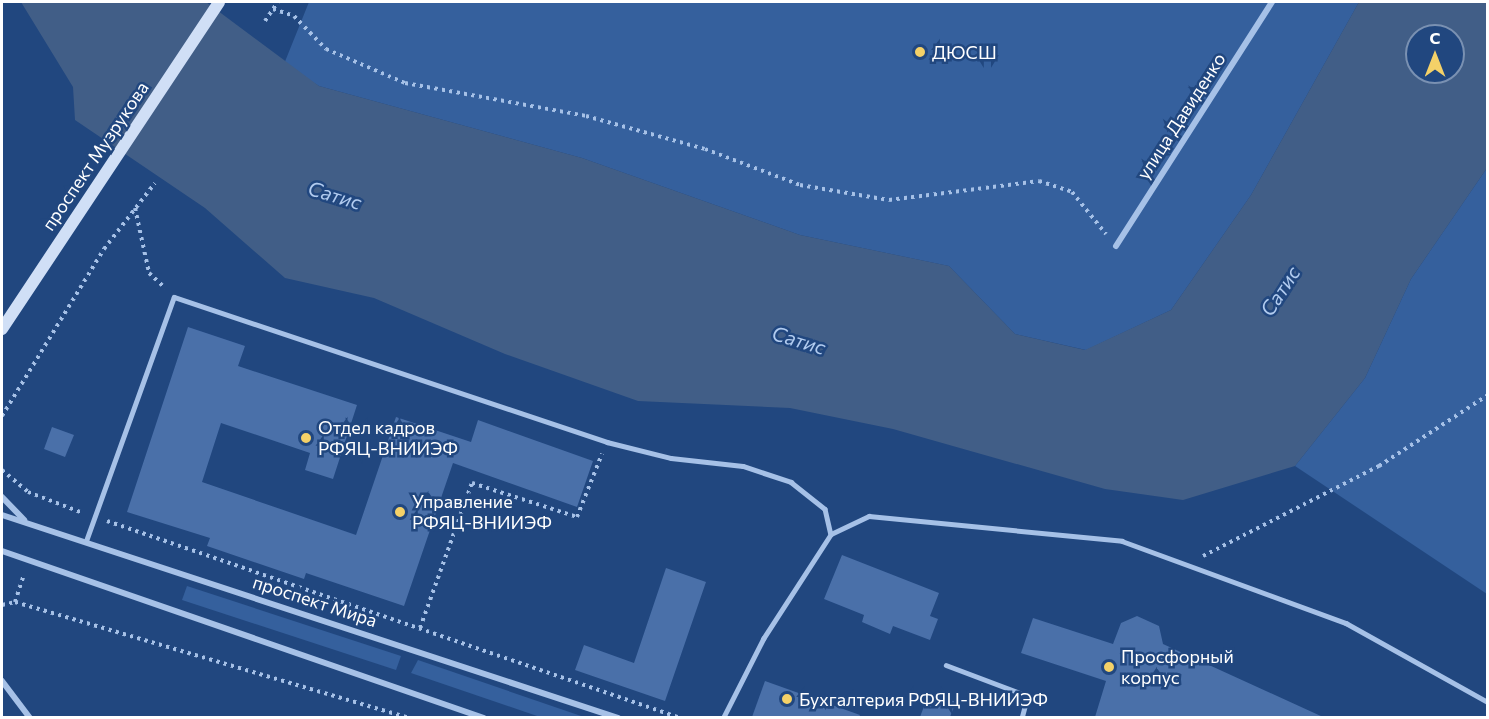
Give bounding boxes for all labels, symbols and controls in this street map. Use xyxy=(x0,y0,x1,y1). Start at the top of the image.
north arrow xyxy=(1405,24,1465,84)
text: С xyxy=(1430,28,1440,47)
place label: ДЮСШ xyxy=(932,41,997,63)
marker: ДЮСШ xyxy=(913,45,927,59)
street label: улица Давиденко xyxy=(1132,49,1230,183)
street label: проспект Музрукова xyxy=(37,77,153,235)
water label: Сатис xyxy=(305,176,365,214)
water label: Сатис xyxy=(1255,261,1305,321)
water label: Сатис xyxy=(769,321,829,359)
place label: Отдел кадров РФЯЦ-ВНИИЭФ xyxy=(318,417,458,460)
marker: Отдел кадров РФЯЦ-ВНИИЭФ xyxy=(299,431,313,445)
place label: Управление РФЯЦ-ВНИИЭФ xyxy=(412,491,552,534)
marker: Управление РФЯЦ-ВНИИЭФ xyxy=(393,505,407,519)
street label: проспект Мира xyxy=(250,571,380,631)
place label: Просфорный корпус xyxy=(1121,646,1234,688)
marker: Просфорный корпус xyxy=(1102,660,1116,674)
place label: Бухгалтерия РФЯЦ-ВНИИЭФ xyxy=(799,688,1048,710)
marker: Бухгалтерия РФЯЦ-ВНИИЭФ xyxy=(780,692,794,706)

